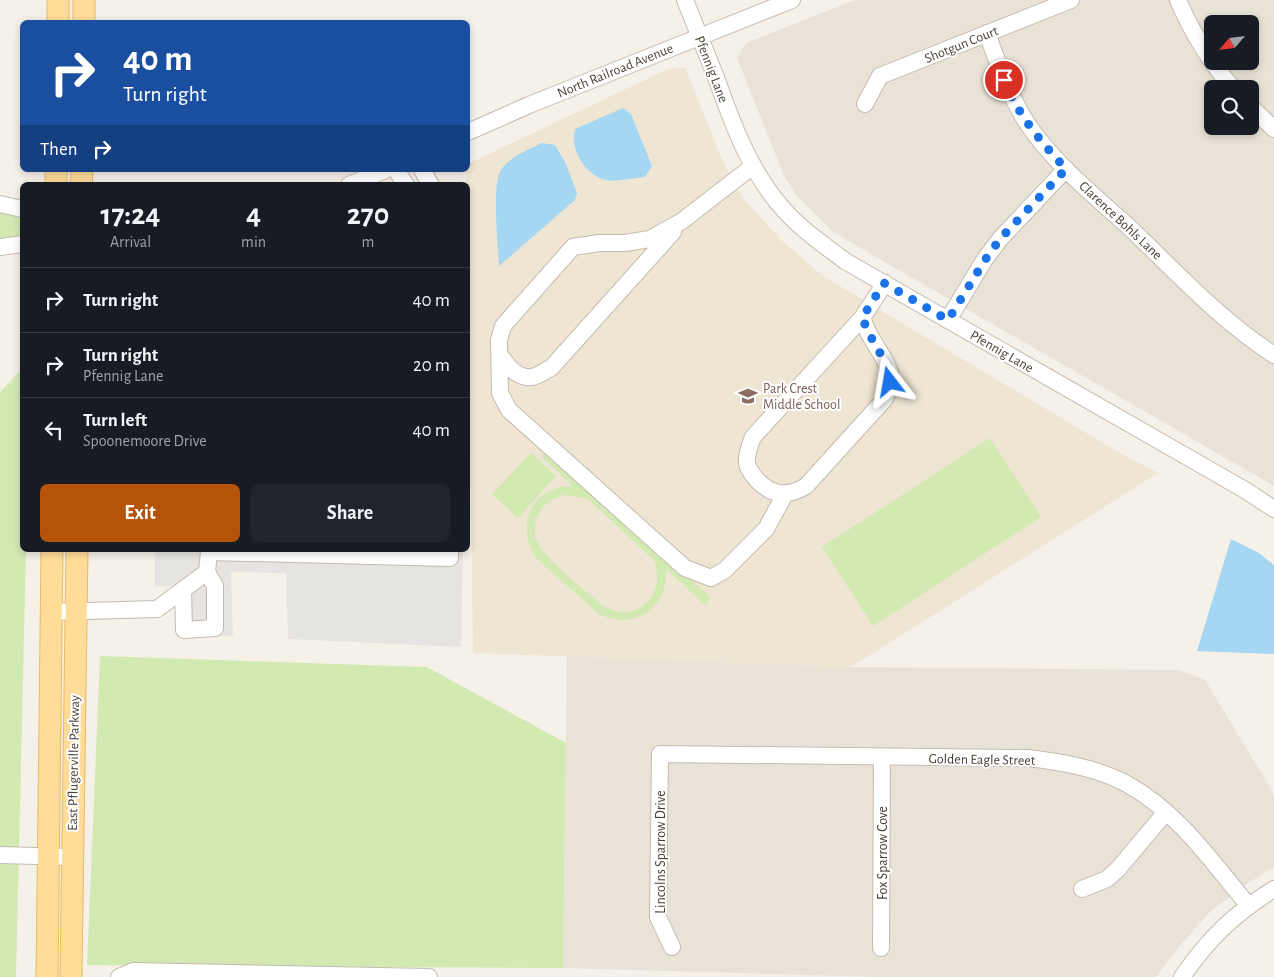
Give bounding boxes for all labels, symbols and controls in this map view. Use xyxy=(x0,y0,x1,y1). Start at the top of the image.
north arrow xyxy=(1204,15,1259,70)
map controls xyxy=(1204,15,1259,135)
street label: Shotgun Court xyxy=(923,24,1001,66)
street label: Pfennig Lane xyxy=(692,34,730,105)
icon: right xyxy=(40,40,105,105)
street label: North Railroad Avenue xyxy=(555,41,675,101)
text: 40 m xyxy=(123,42,192,77)
pin xyxy=(983,59,1025,101)
icon: arrive xyxy=(990,66,1018,94)
button: search xyxy=(1204,80,1259,135)
text: Turn right xyxy=(123,83,207,105)
icon: right xyxy=(88,135,116,163)
text: Then xyxy=(40,140,78,159)
street label: Clarence Bohls Lane xyxy=(1076,179,1164,263)
text: 17:24 xyxy=(101,200,160,230)
text: 4 xyxy=(246,200,261,230)
text: 270 xyxy=(347,200,389,230)
text: Arrival xyxy=(110,234,151,250)
text: min xyxy=(241,234,266,250)
text: m xyxy=(362,234,374,250)
icon: right xyxy=(40,286,68,314)
text: Turn right xyxy=(83,291,158,310)
text: 40 m xyxy=(412,291,450,310)
street label: Pfennig Lane xyxy=(968,328,1035,376)
text: Turn right xyxy=(83,346,158,365)
icon: right xyxy=(40,351,68,379)
position arrow xyxy=(863,355,915,407)
text: 20 m xyxy=(413,356,450,375)
text: Pfennig Lane xyxy=(83,368,163,384)
place label: Park Crest Middle School xyxy=(763,382,840,412)
school or university icon: Park Crest Middle School xyxy=(737,385,759,407)
text: Turn left xyxy=(83,411,147,430)
icon: left xyxy=(40,416,68,444)
text: 40 m xyxy=(412,421,450,440)
text: Spoonemoore Drive xyxy=(83,433,207,449)
button: Exit xyxy=(40,484,240,542)
button: Share xyxy=(250,484,450,542)
street label: East Pflugerville Parkway xyxy=(66,695,82,831)
street label: Golden Eagle Street xyxy=(929,752,1036,768)
street label: Lincolns Sparrow Drive xyxy=(654,790,668,914)
street label: Fox Sparrow Cove xyxy=(876,806,890,900)

